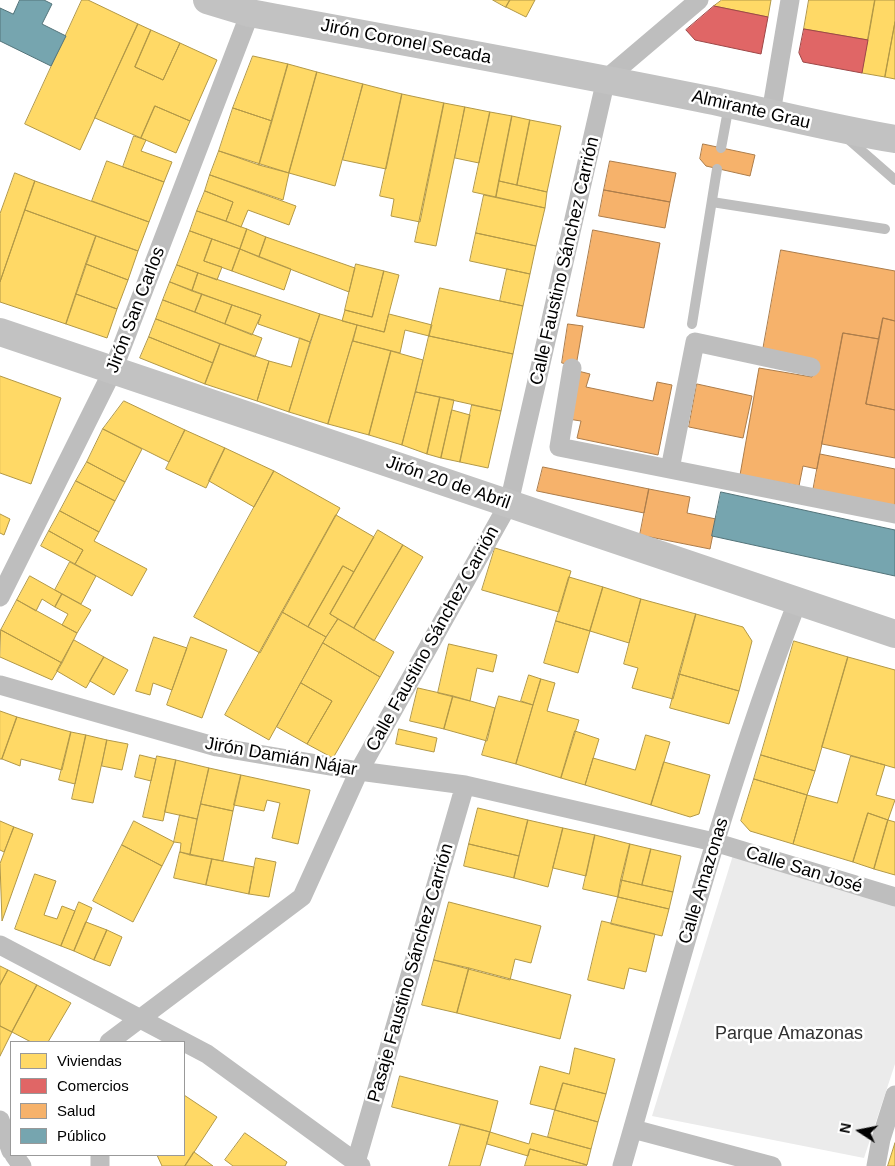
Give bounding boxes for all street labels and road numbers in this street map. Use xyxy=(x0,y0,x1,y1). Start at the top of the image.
street label: Jirón Coronel Secada xyxy=(319,15,493,69)
street label: Almirante Grau xyxy=(690,86,812,134)
street label: Calle Faustino Sánchez Carrión xyxy=(526,135,604,387)
street label: Jirón San Carlos xyxy=(102,244,170,376)
street label: Jirón 20 de Abril xyxy=(383,452,513,514)
street label: Calle Faustino Sánchez Carrión xyxy=(362,523,504,755)
street label: Jirón Damián Nájar xyxy=(203,733,359,781)
street label: Calle Amazonas xyxy=(675,815,733,947)
street label: Pasaje Faustino Sánchez Carrión xyxy=(364,841,458,1105)
street label: Calle San José xyxy=(743,842,865,898)

